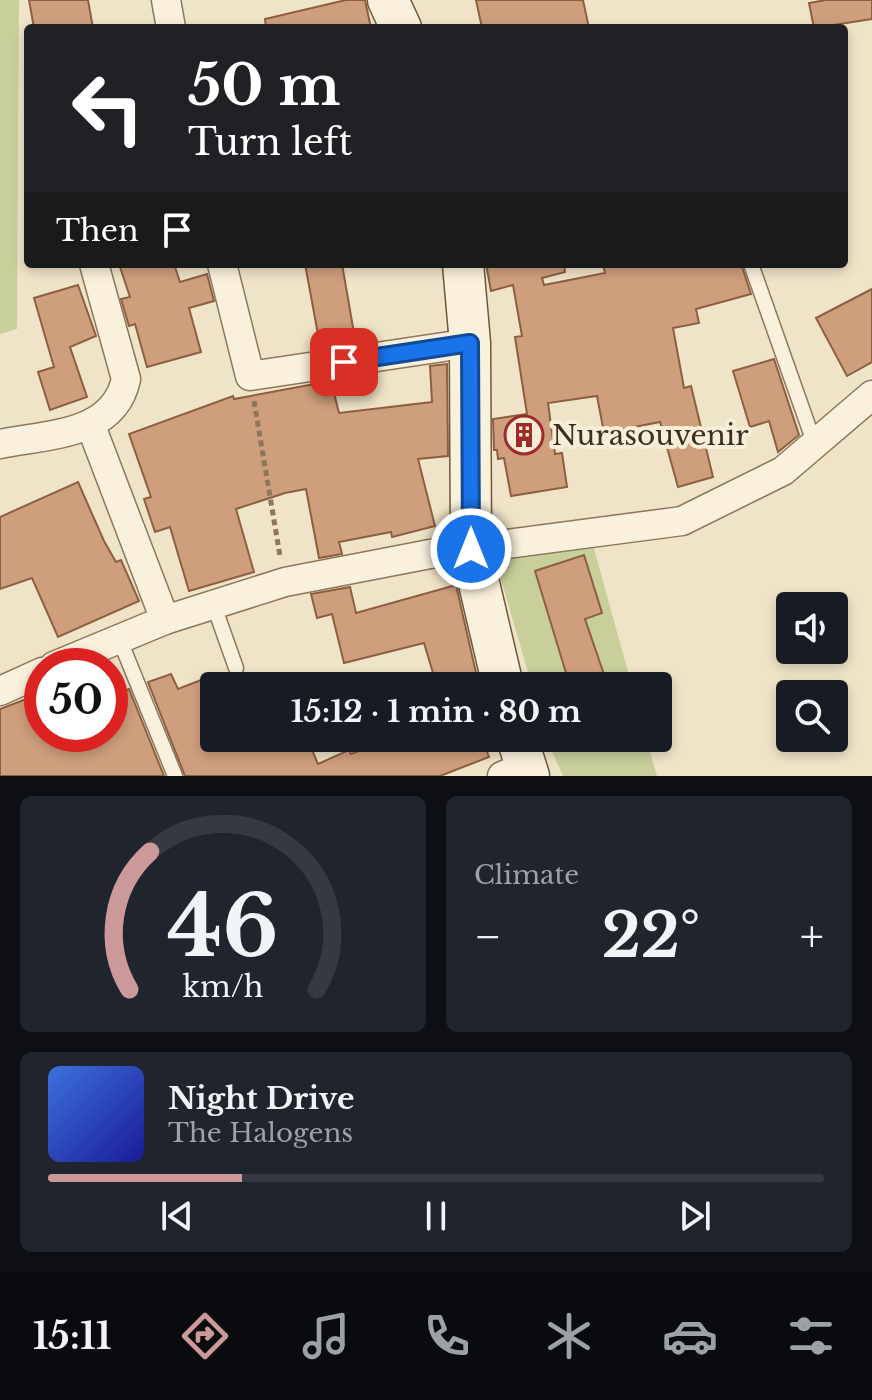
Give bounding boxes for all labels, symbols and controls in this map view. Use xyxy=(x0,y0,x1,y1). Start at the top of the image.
text: 50 m xyxy=(188,51,340,120)
icon: left xyxy=(56,56,160,160)
text: Turn left xyxy=(188,120,352,165)
icon: arrive xyxy=(155,208,199,252)
text: Then xyxy=(56,212,139,249)
pin xyxy=(310,328,378,396)
icon: arrive xyxy=(322,340,366,384)
building icon: Nurasouvenir xyxy=(503,414,545,456)
place label: Nurasouvenir xyxy=(552,418,749,453)
position arrow xyxy=(429,507,513,591)
map controls xyxy=(776,592,848,752)
button: sound xyxy=(776,592,848,664)
speed limit sign: 50 xyxy=(24,648,128,752)
button: search xyxy=(776,680,848,752)
text: 15:12 · 1 min · 80 m xyxy=(291,693,581,730)
text: Climate xyxy=(474,859,579,891)
text: 46 xyxy=(167,875,279,978)
text: 22° xyxy=(602,899,700,973)
text: − xyxy=(474,909,502,964)
text: + xyxy=(800,909,824,964)
text: km/h xyxy=(182,969,264,1005)
text: Night Drive xyxy=(168,1080,354,1117)
text: The Halogens xyxy=(168,1117,353,1149)
icon: previous xyxy=(155,1194,199,1238)
icon: pause xyxy=(414,1194,458,1238)
icon: next xyxy=(673,1194,717,1238)
icon: directions xyxy=(177,1308,233,1364)
icon: music xyxy=(298,1308,354,1364)
icon: phone xyxy=(419,1308,475,1364)
icon: climate xyxy=(541,1308,597,1364)
icon: car xyxy=(662,1308,718,1364)
icon: filters xyxy=(783,1308,839,1364)
text: 15:11 xyxy=(33,1314,111,1359)

